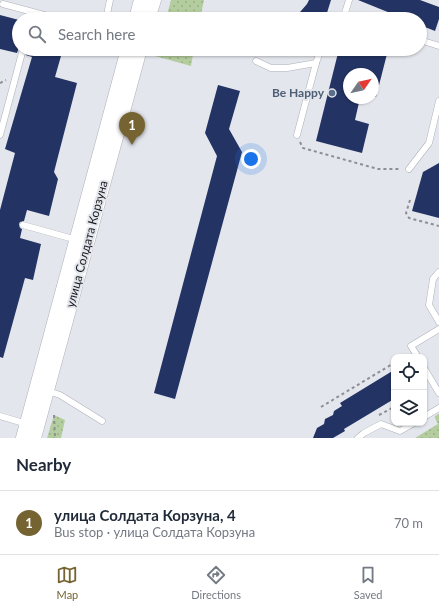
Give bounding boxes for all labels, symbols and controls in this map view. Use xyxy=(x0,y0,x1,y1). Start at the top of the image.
search box xyxy=(12,12,427,56)
icon: search xyxy=(26,23,48,45)
text: Search here xyxy=(58,25,135,43)
north arrow xyxy=(343,68,379,104)
place label: Be Happy xyxy=(272,85,325,100)
marker: Be Happy xyxy=(327,88,337,98)
pin: 1 xyxy=(119,112,145,145)
your location xyxy=(241,149,261,169)
street label: улица Солдата Корзуна xyxy=(62,179,111,309)
map controls xyxy=(391,354,427,426)
button: locate xyxy=(391,354,427,390)
button: layers xyxy=(391,390,427,426)
text: Nearby xyxy=(16,454,71,475)
text: улица Солдата Корзуна, 4 xyxy=(54,506,236,524)
text: 1 xyxy=(25,515,33,531)
text: 70 m xyxy=(394,515,423,531)
text: Bus stop · улица Солдата Корзуна xyxy=(54,524,255,540)
tab: Map xyxy=(56,564,78,601)
tab: Directions xyxy=(191,564,241,601)
tab: Saved xyxy=(354,564,383,601)

